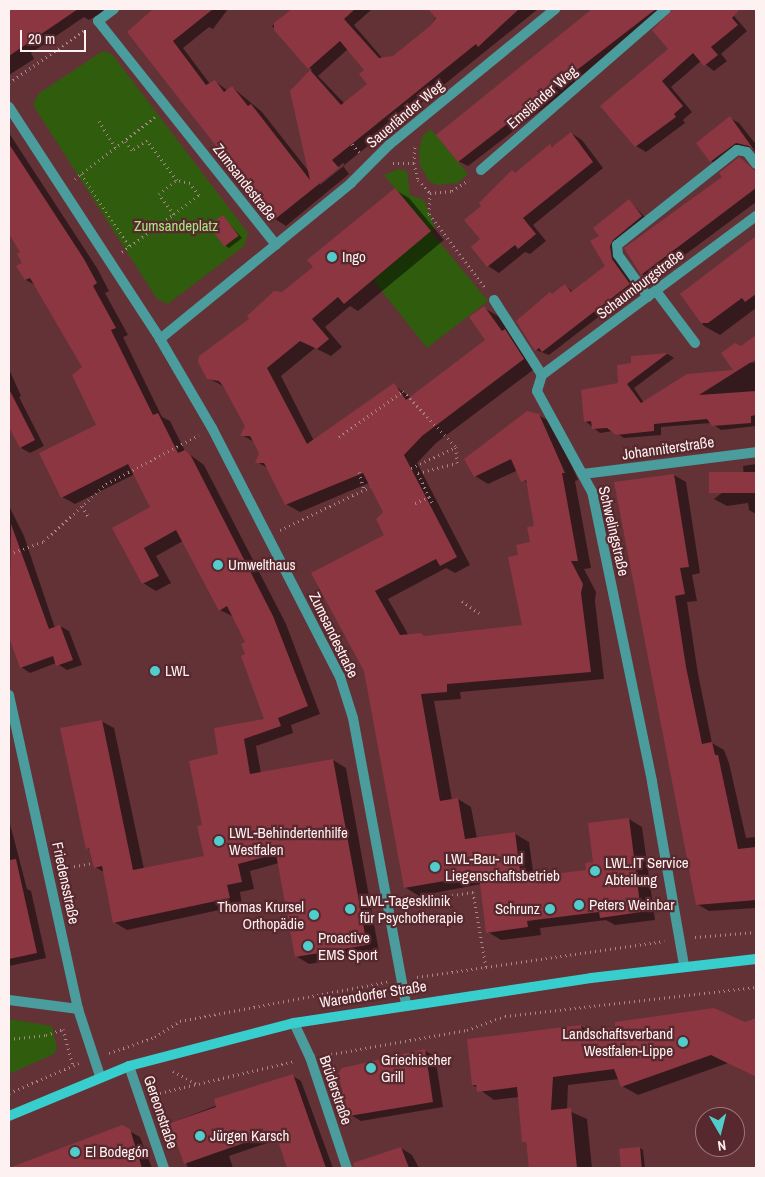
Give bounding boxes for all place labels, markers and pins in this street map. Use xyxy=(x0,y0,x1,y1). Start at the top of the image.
place label: Ingo xyxy=(342,248,366,266)
marker: Ingo xyxy=(326,251,338,263)
place label: Umwelthaus xyxy=(228,556,296,574)
marker: Umwelthaus xyxy=(212,559,224,571)
place label: LWL xyxy=(165,662,189,680)
marker: LWL xyxy=(149,665,161,677)
place label: LWL-Behindertenhilfe Westfalen xyxy=(229,823,348,858)
marker: LWL-Behindertenhilfe Westfalen xyxy=(213,835,225,847)
place label: LWL-Bau- und Liegenschaftsbetrieb xyxy=(445,849,560,884)
place label: LWL.IT Service Abteilung xyxy=(605,853,689,888)
marker: LWL-Bau- und Liegenschaftsbetrieb xyxy=(429,861,441,873)
marker: LWL.IT Service Abteilung xyxy=(589,865,601,877)
place label: LWL-Tagesklinik für Psychotherapie xyxy=(360,891,463,926)
place label: Peters Weinbar xyxy=(589,896,674,914)
place label: Thomas Krursel Orthopädie xyxy=(217,897,304,932)
marker: Peters Weinbar xyxy=(573,899,585,911)
place label: Schrunz xyxy=(495,900,540,918)
marker: LWL-Tagesklinik für Psychotherapie xyxy=(344,903,356,915)
marker: Schrunz xyxy=(544,903,556,915)
marker: Thomas Krursel Orthopädie xyxy=(308,909,320,921)
place label: Proactive EMS Sport xyxy=(318,928,377,963)
marker: Proactive EMS Sport xyxy=(302,940,314,952)
place label: Landschaftsverband Westfalen-Lippe xyxy=(562,1024,673,1059)
marker: Landschaftsverband Westfalen-Lippe xyxy=(677,1036,689,1048)
place label: Griechischer Grill xyxy=(381,1050,451,1085)
marker: Griechischer Grill xyxy=(365,1062,377,1074)
place label: Jürgen Karsch xyxy=(210,1127,289,1145)
marker: Jürgen Karsch xyxy=(194,1130,206,1142)
place label: El Bodegón xyxy=(85,1143,149,1161)
marker: El Bodegón xyxy=(69,1146,81,1158)

